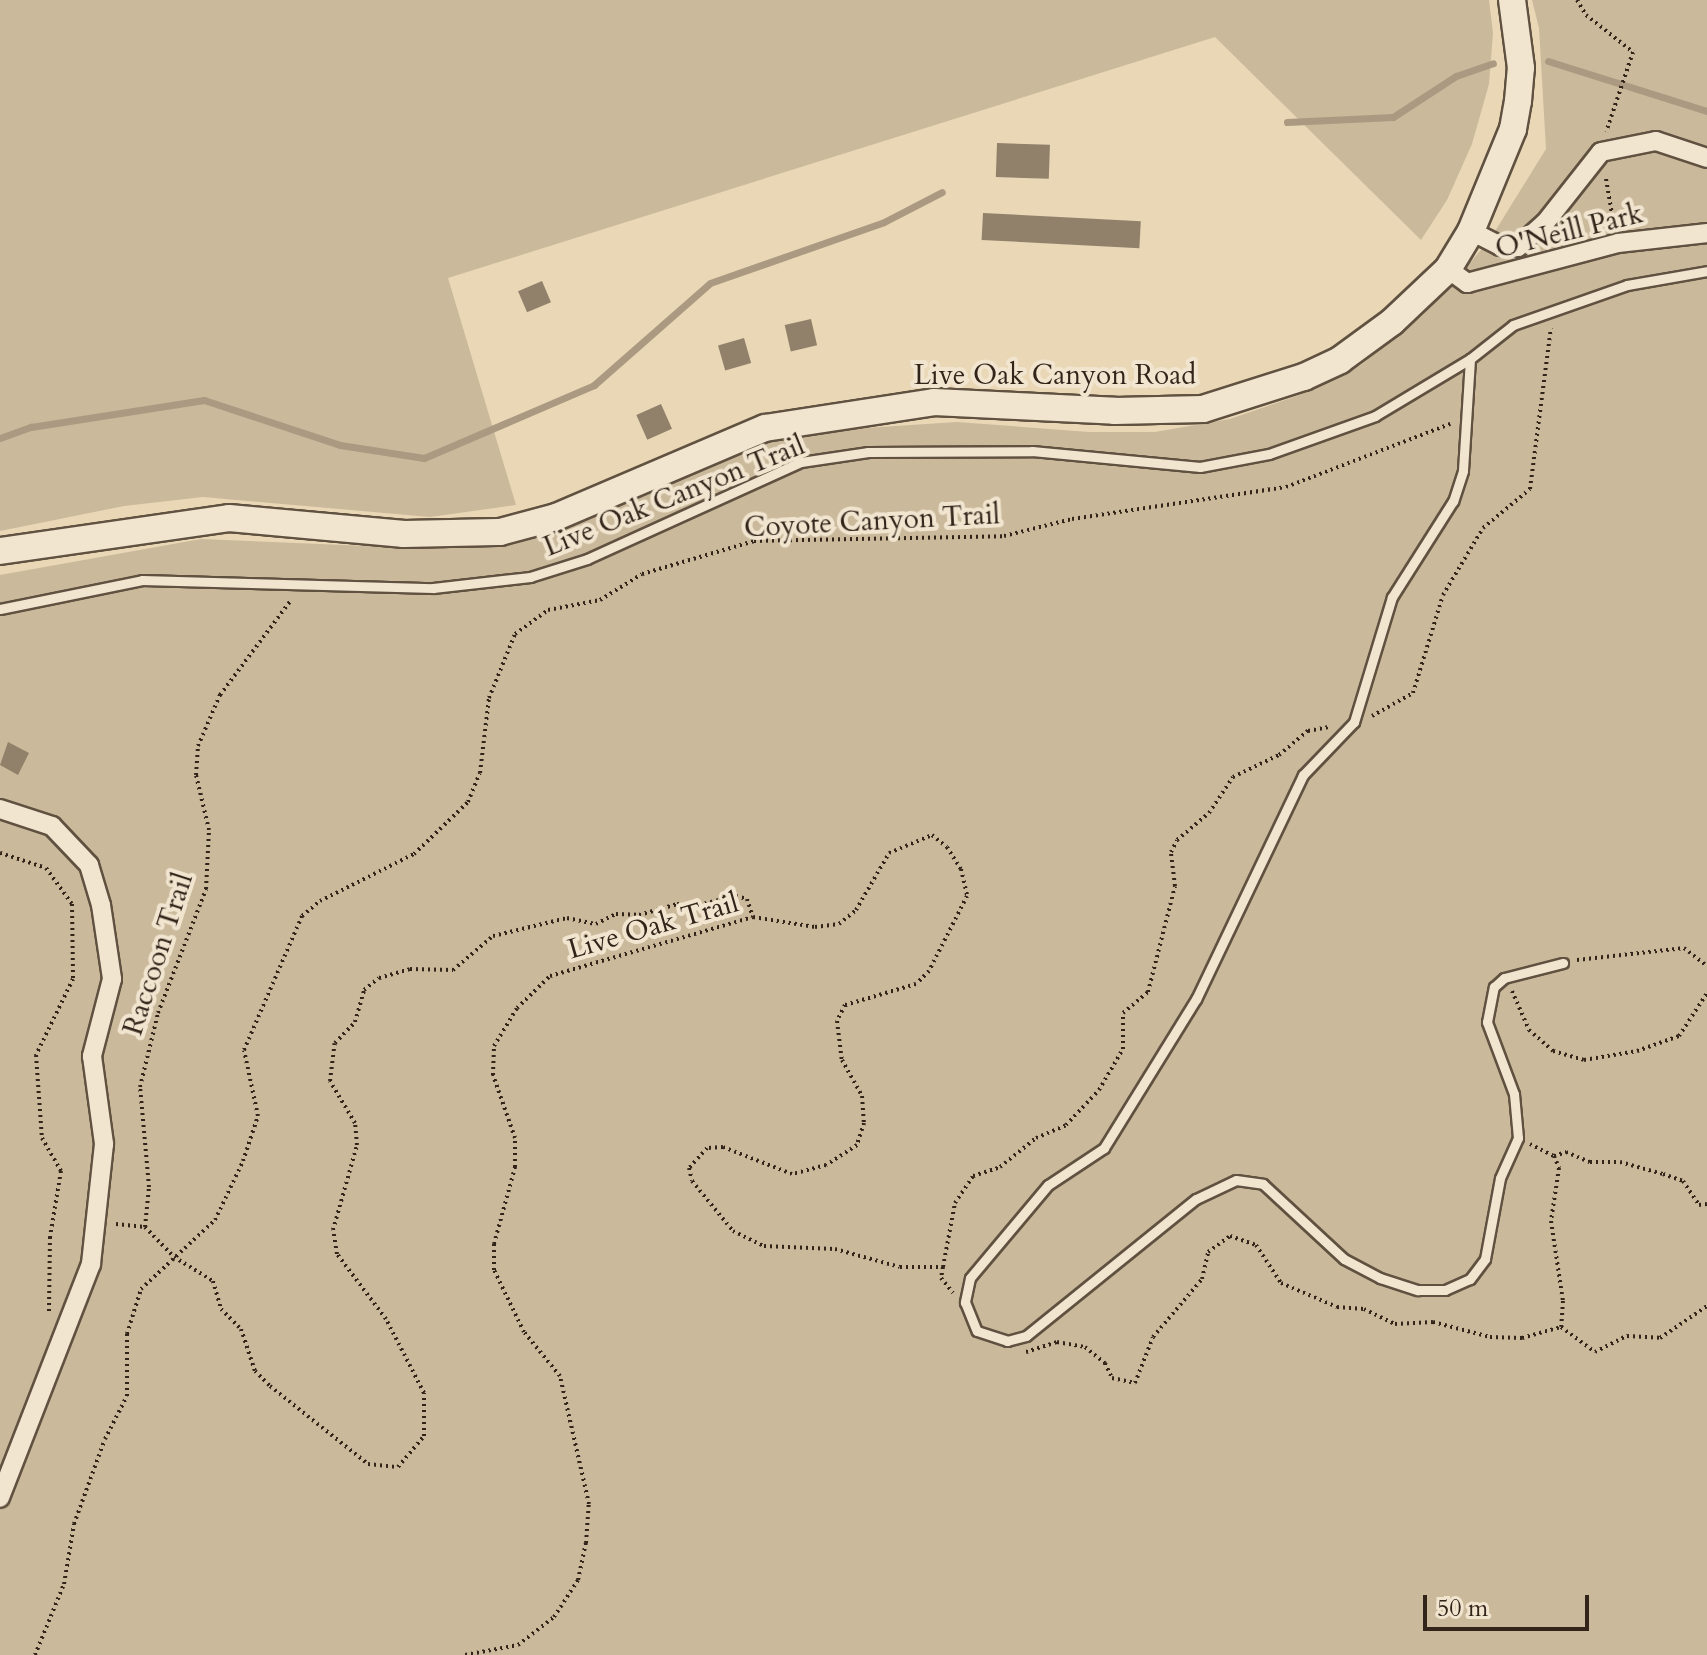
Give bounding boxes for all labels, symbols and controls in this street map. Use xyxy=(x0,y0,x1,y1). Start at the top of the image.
street label: O'Neill Park xyxy=(1492,196,1646,266)
street label: Live Oak Canyon Road xyxy=(914,358,1196,392)
street label: Live Oak Canyon Trail xyxy=(539,428,809,564)
street label: Coyote Canyon Trail xyxy=(743,498,1001,544)
street label: Raccoon Trail xyxy=(116,869,200,1039)
street label: Live Oak Trail xyxy=(564,886,742,966)
scale bar xyxy=(1427,1579,1593,1629)
text: 50 m xyxy=(1437,1592,1488,1625)

